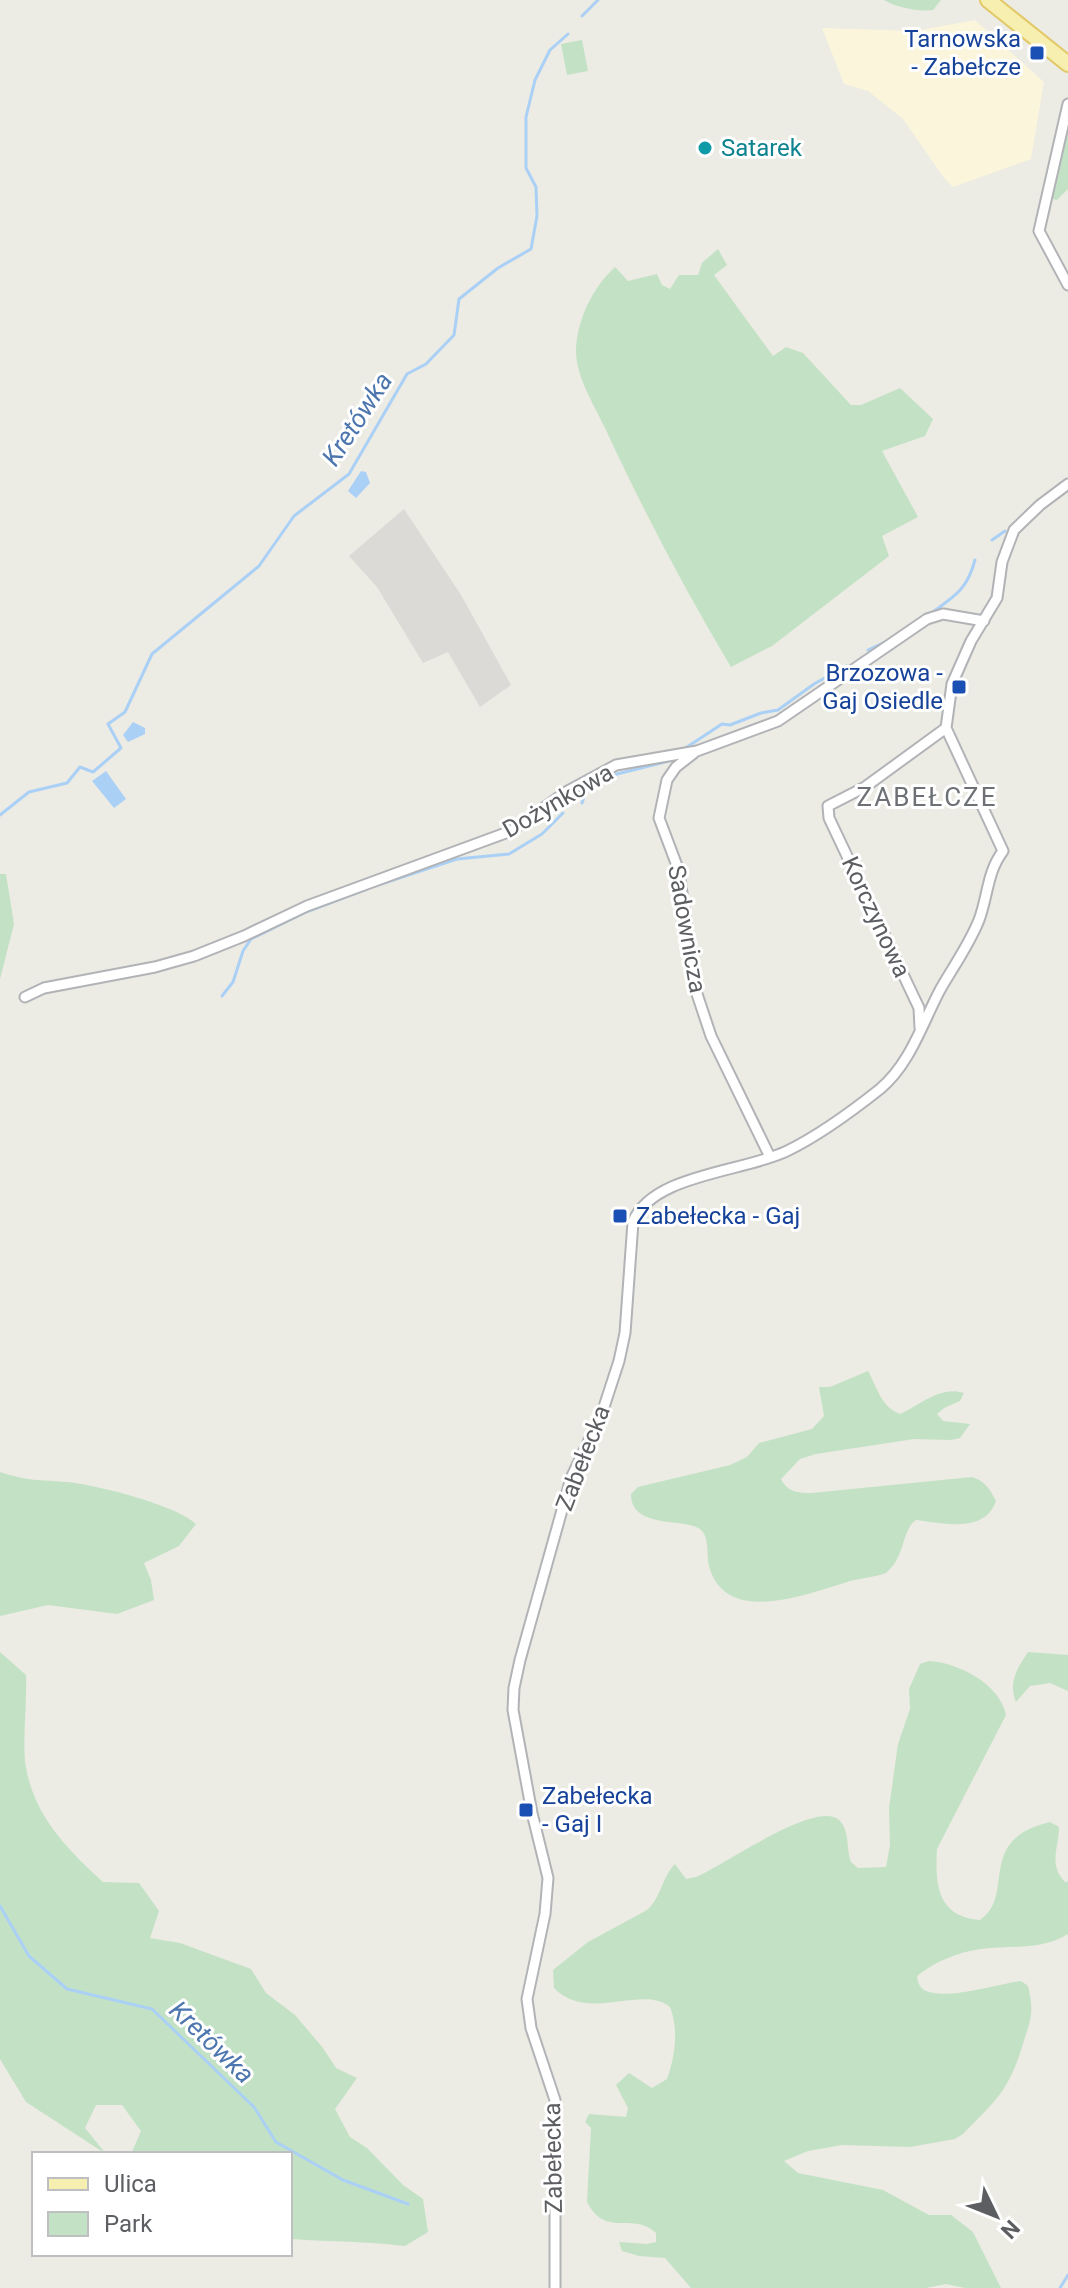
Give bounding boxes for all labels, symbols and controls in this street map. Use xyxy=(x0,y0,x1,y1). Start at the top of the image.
place label: Tarnowska - Zabełcze xyxy=(904,25,1021,81)
marker: Tarnowska - Zabełcze xyxy=(1028,44,1046,62)
place label: Satarek xyxy=(721,134,803,162)
marker: Satarek xyxy=(696,139,714,157)
water label: Kretówka xyxy=(316,367,398,471)
place label: Brzozowa - Gaj Osiedle xyxy=(822,659,943,715)
marker: Brzozowa - Gaj Osiedle xyxy=(950,678,968,696)
street label: Dożynkowa xyxy=(498,758,618,844)
district label: ZABEŁCZE xyxy=(857,782,997,812)
street label: Korczynowa xyxy=(836,852,916,982)
street label: Sadownicza xyxy=(662,863,712,995)
place label: Zabełecka - Gaj xyxy=(636,1202,800,1230)
marker: Zabełecka - Gaj xyxy=(611,1207,629,1225)
street label: Zabełecka xyxy=(550,1401,616,1515)
place label: Zabełecka - Gaj I xyxy=(542,1782,653,1838)
marker: Zabełecka - Gaj I xyxy=(517,1801,535,1819)
water label: Kretówka xyxy=(164,1995,260,2089)
street label: Zabełecka xyxy=(538,2102,568,2214)
legend xyxy=(32,2152,292,2256)
text: Ulica xyxy=(104,2170,157,2198)
north arrow xyxy=(956,2176,1036,2256)
text: Park xyxy=(104,2210,153,2238)
text: N xyxy=(996,2215,1025,2244)

